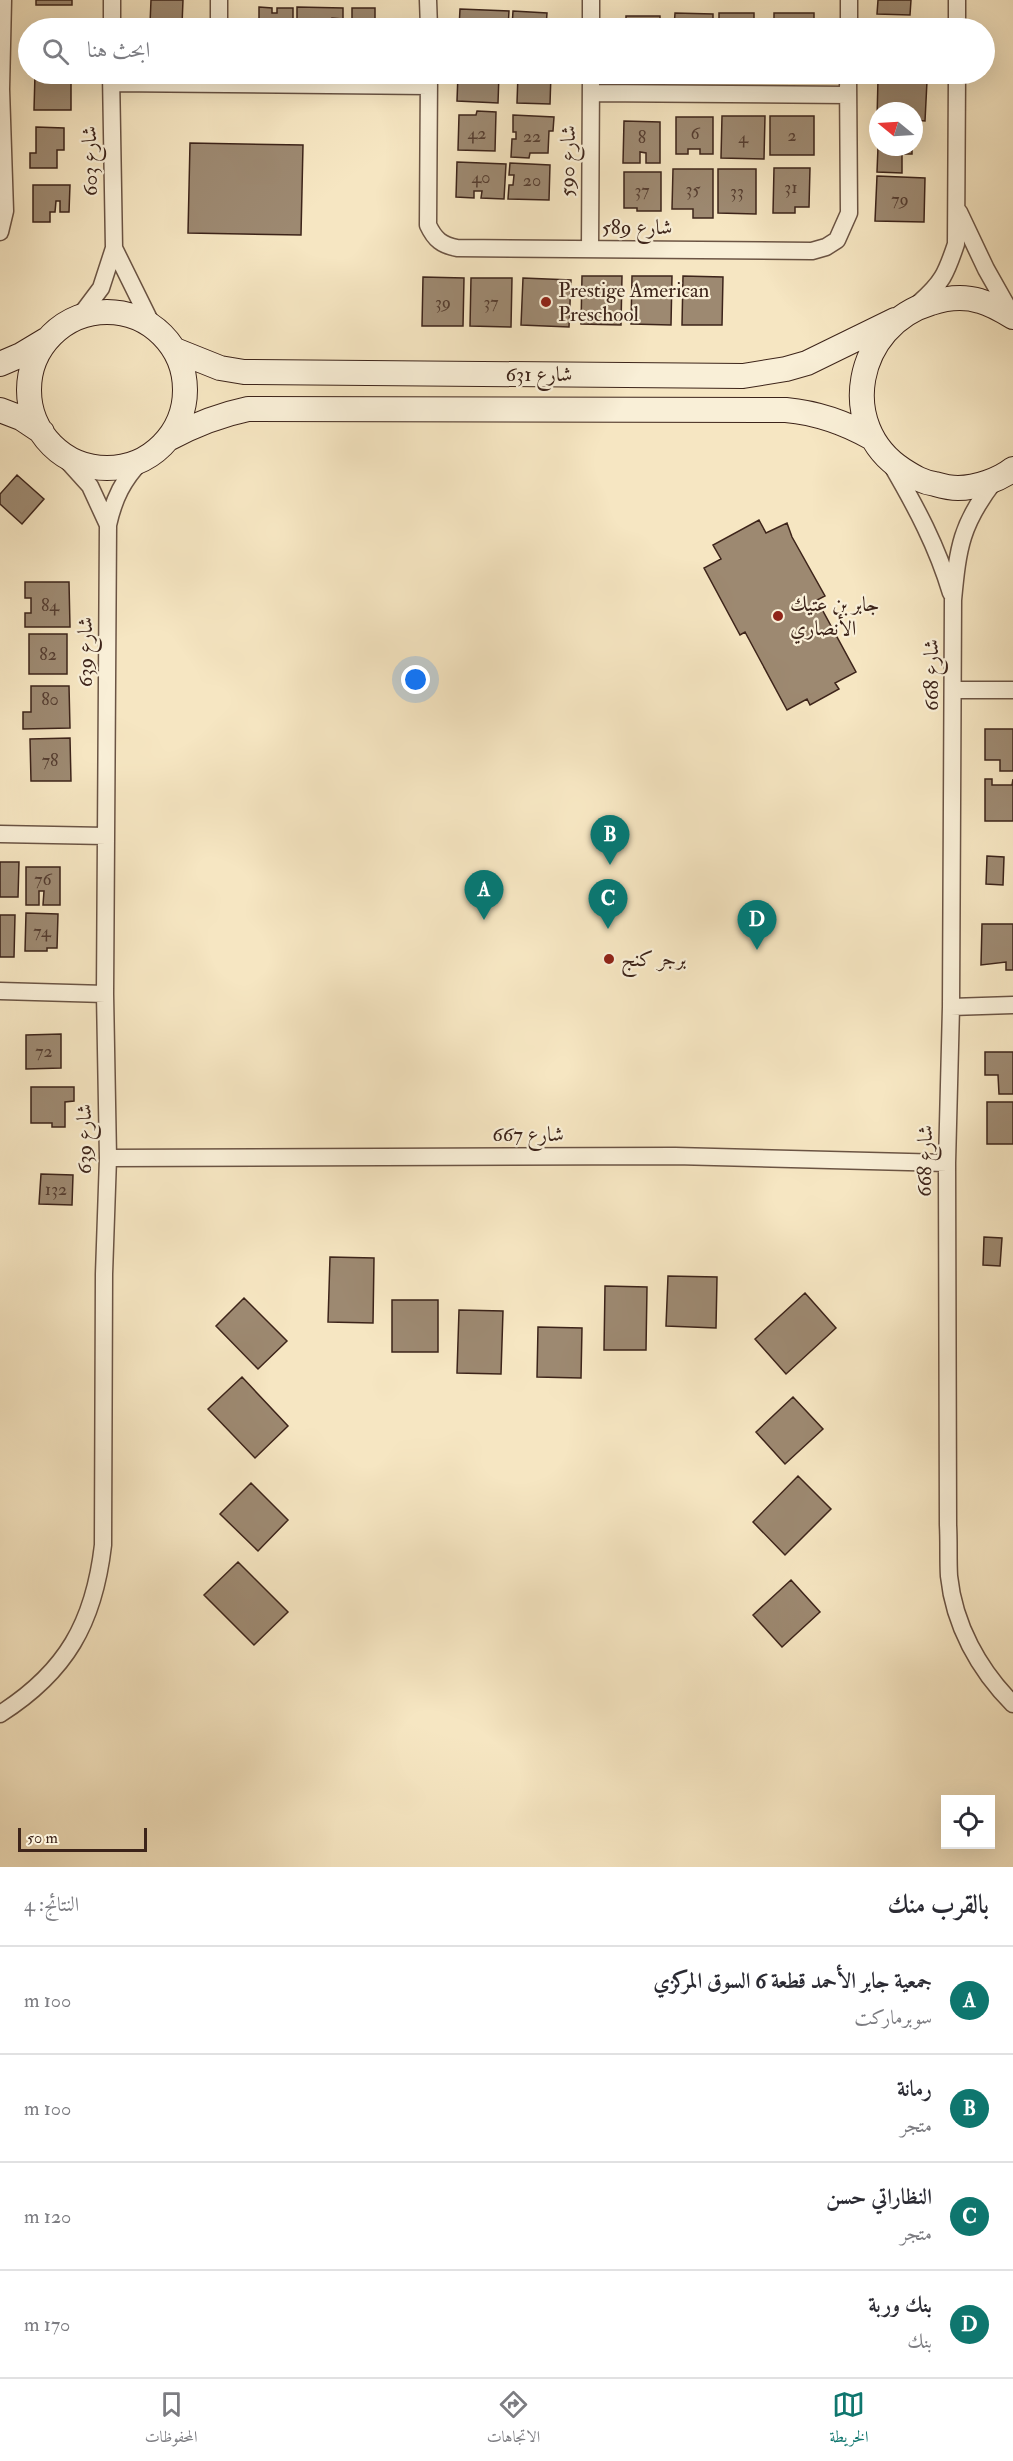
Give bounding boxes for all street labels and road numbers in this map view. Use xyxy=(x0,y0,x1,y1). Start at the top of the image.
street label: شارع 590 xyxy=(554,125,586,197)
street label: شارع 603 xyxy=(76,126,108,196)
street label: شارع 589 xyxy=(602,214,672,245)
street label: شارع 631 xyxy=(505,361,573,392)
street label: شارع 639 xyxy=(72,617,103,687)
street label: شارع 668 xyxy=(918,639,949,711)
street label: شارع 639 xyxy=(71,1104,102,1174)
street label: شارع 667 xyxy=(492,1121,564,1152)
street label: شارع 668 xyxy=(911,1125,943,1197)

